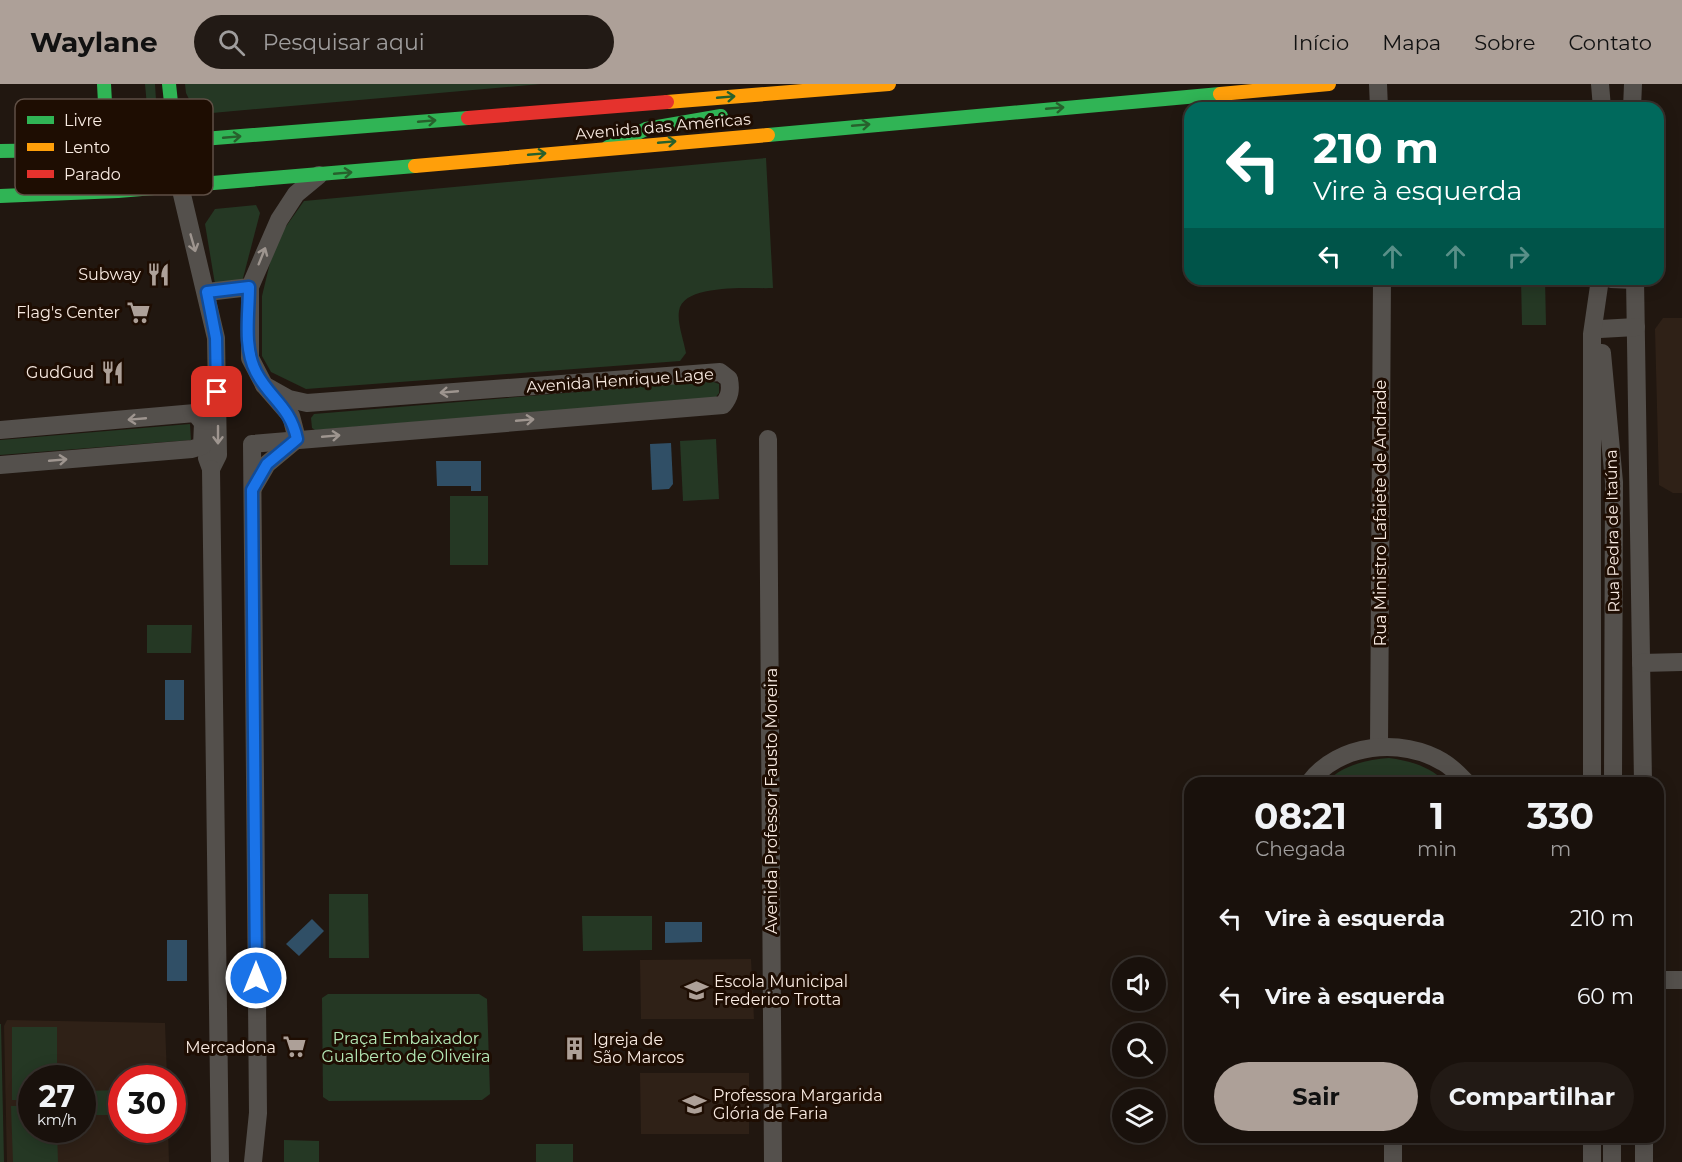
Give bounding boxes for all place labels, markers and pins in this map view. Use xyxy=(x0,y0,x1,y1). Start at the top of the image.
restaurant icon: Subway xyxy=(146,261,172,287)
place label: Subway xyxy=(78,265,141,284)
supermarket icon: Flag's Center xyxy=(125,299,151,325)
place label: Flag's Center xyxy=(16,303,120,322)
restaurant icon: GudGud xyxy=(99,359,125,385)
place label: GudGud xyxy=(26,363,94,382)
pin xyxy=(191,366,242,417)
place label: Escola Municipal Frederico Trotta xyxy=(714,972,848,1009)
school or university icon: Escola Municipal Frederico Trotta xyxy=(683,977,709,1003)
place label: Igreja de São Marcos xyxy=(593,1030,684,1067)
supermarket icon: Mercadona xyxy=(281,1034,307,1060)
building icon: Igreja de São Marcos xyxy=(562,1035,588,1061)
place label: Mercadona xyxy=(185,1038,276,1057)
place label: Professora Margarida Glória de Faria xyxy=(713,1086,883,1123)
school or university icon: Professora Margarida Glória de Faria xyxy=(682,1091,708,1117)

